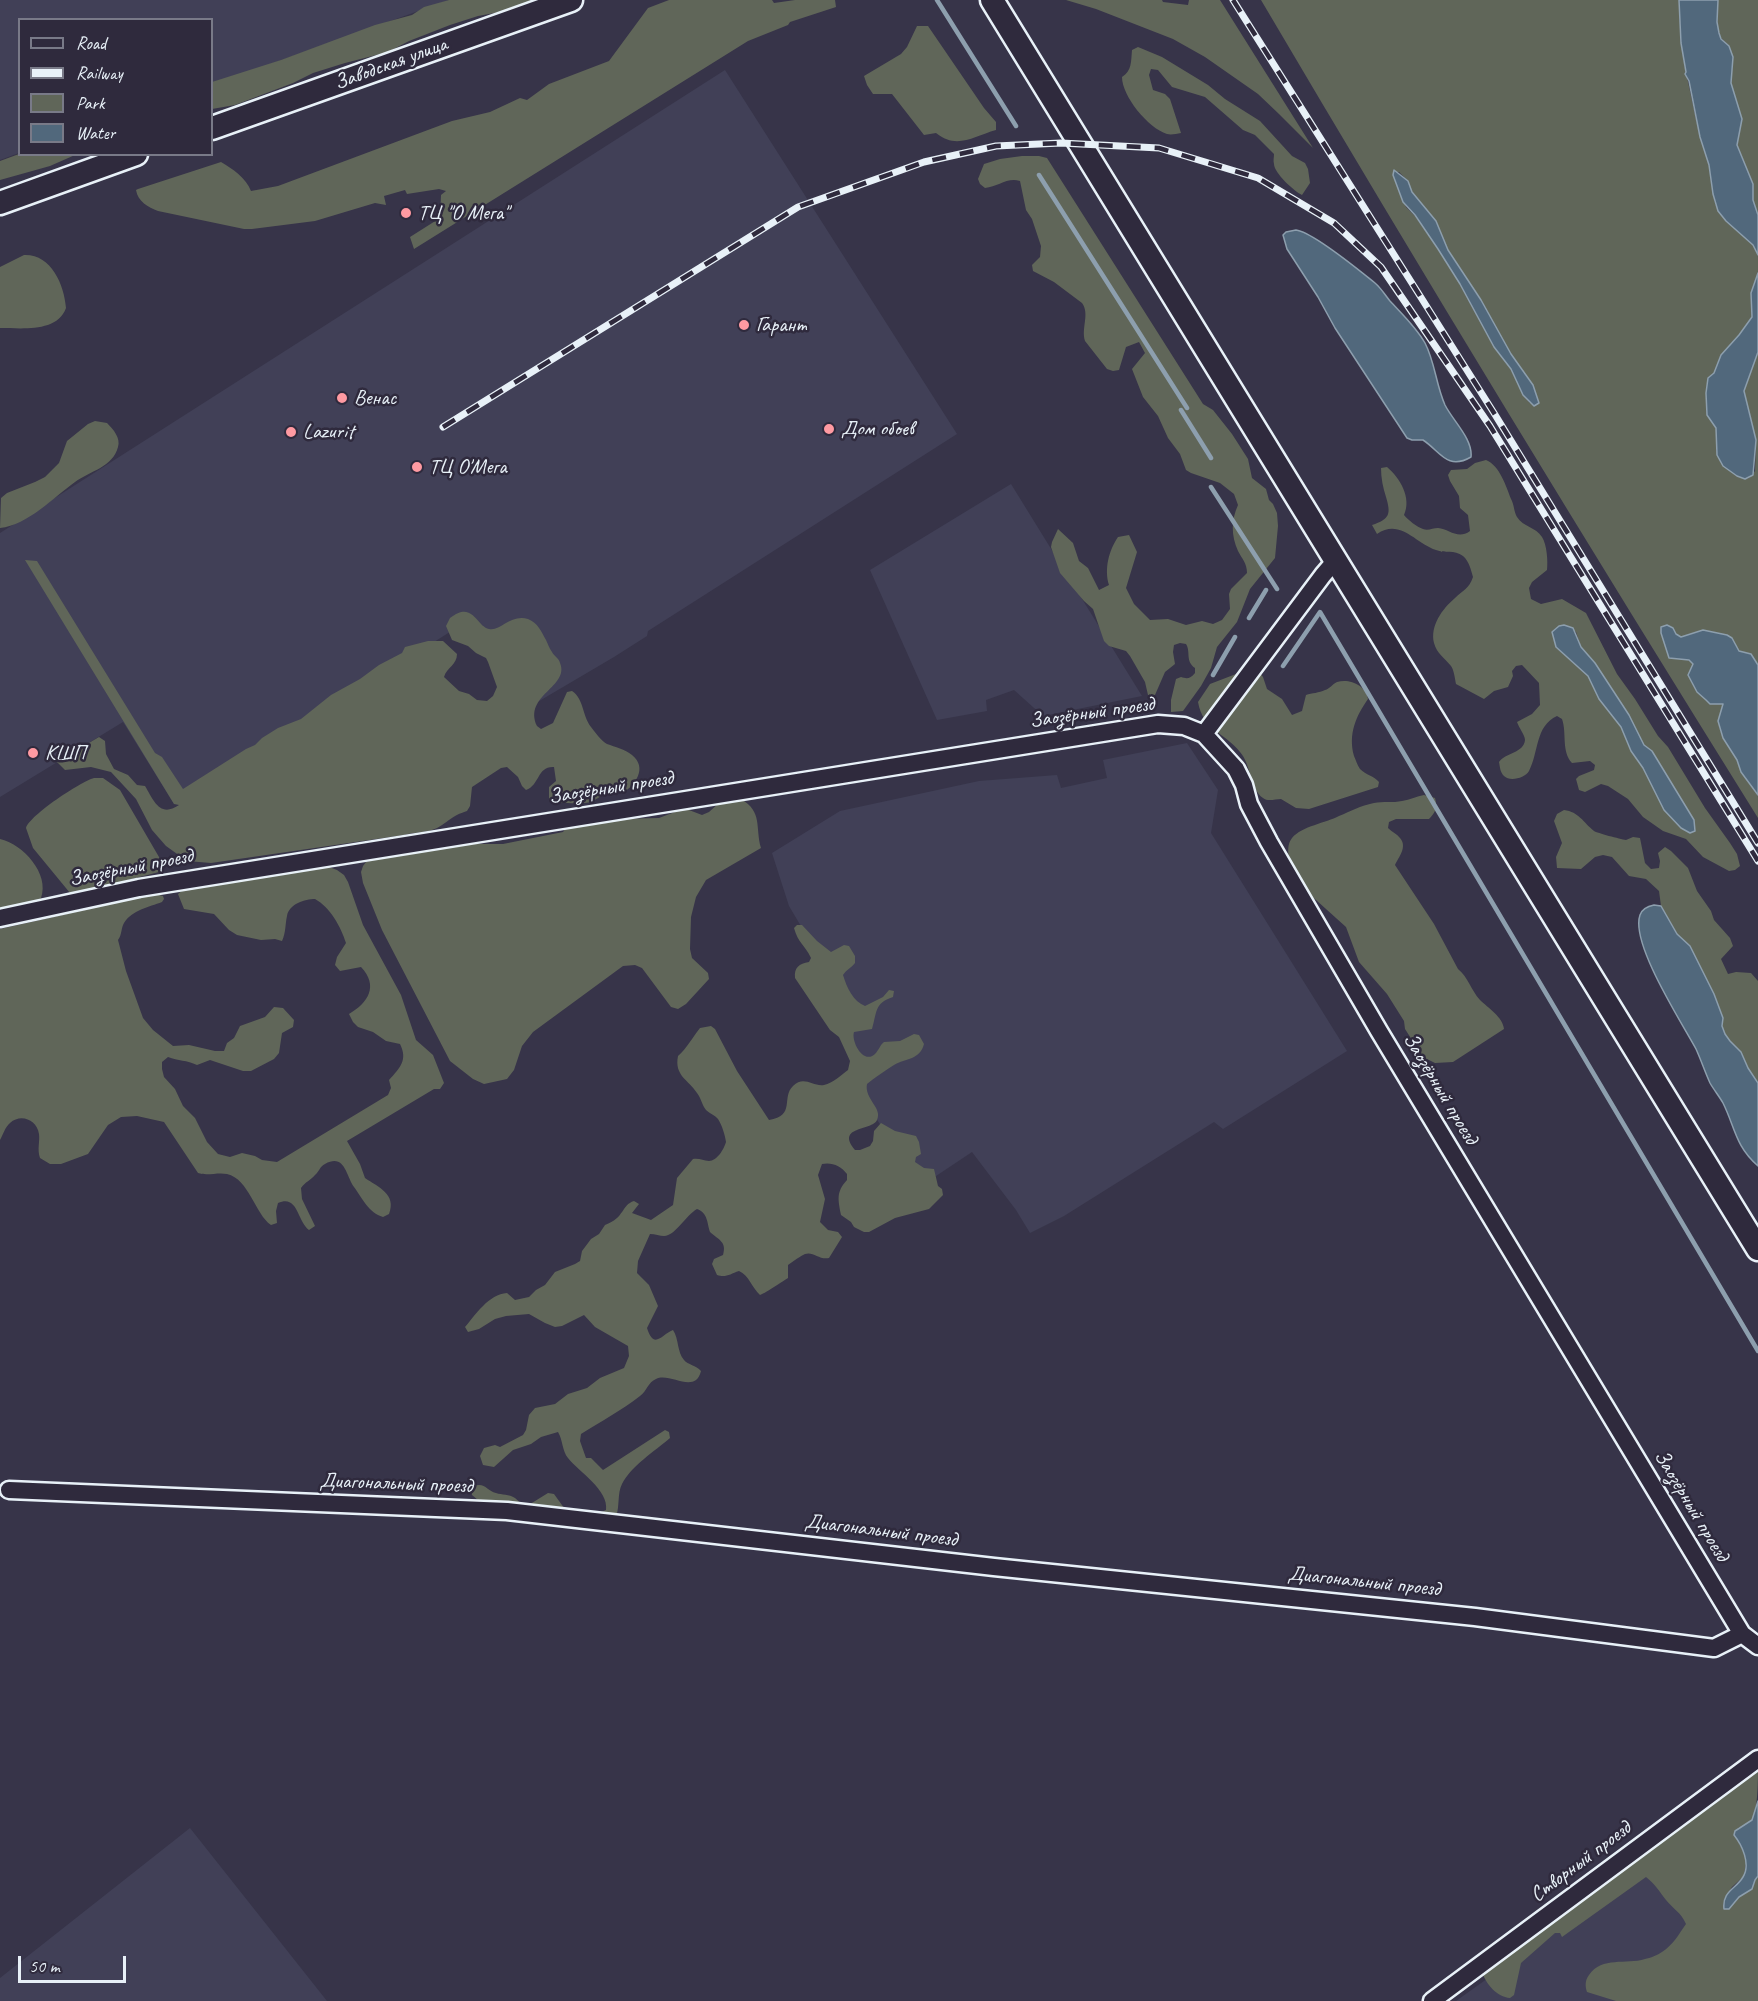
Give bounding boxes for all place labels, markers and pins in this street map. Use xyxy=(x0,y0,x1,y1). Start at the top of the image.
place label: ТЦ "О Мега" xyxy=(418,200,508,226)
marker: ТЦ "О Мега" xyxy=(399,206,413,220)
place label: Гарант xyxy=(756,312,807,338)
marker: Гарант xyxy=(737,318,751,332)
place label: Венас xyxy=(354,385,396,411)
marker: Венас xyxy=(335,391,349,405)
place label: Дом обоев xyxy=(841,416,914,442)
place label: Lazurit xyxy=(303,419,354,445)
marker: Дом обоев xyxy=(822,422,836,436)
marker: Lazurit xyxy=(284,425,298,439)
place label: ТЦ О'Мега xyxy=(429,454,507,480)
marker: ТЦ О'Мега xyxy=(410,460,424,474)
place label: КШП xyxy=(45,740,85,766)
marker: КШП xyxy=(26,746,40,760)

